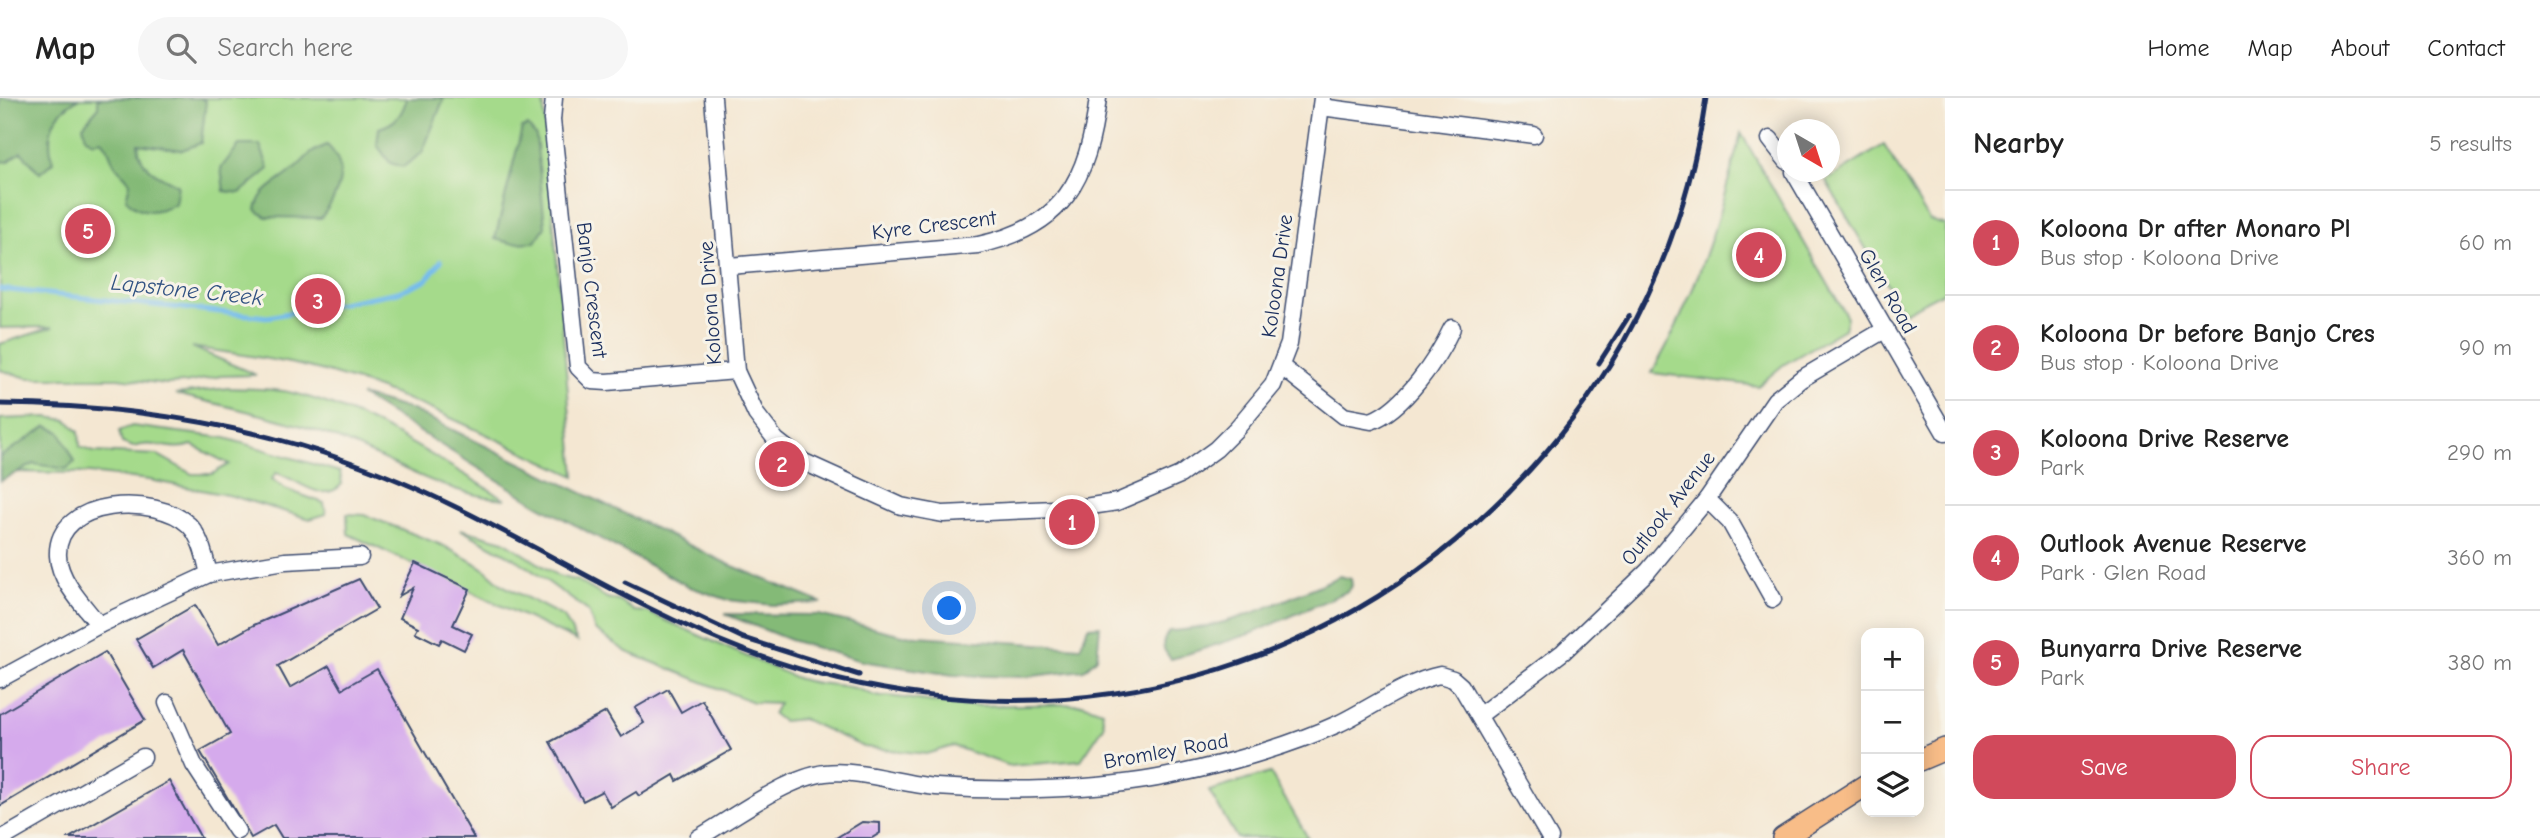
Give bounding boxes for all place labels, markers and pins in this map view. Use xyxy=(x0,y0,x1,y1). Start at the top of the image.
pin: 5 xyxy=(65,205,111,257)
pin: 4 xyxy=(1736,229,1782,281)
pin: 3 xyxy=(295,275,341,327)
pin: 2 xyxy=(759,438,805,490)
pin: 1 xyxy=(1049,496,1095,548)

